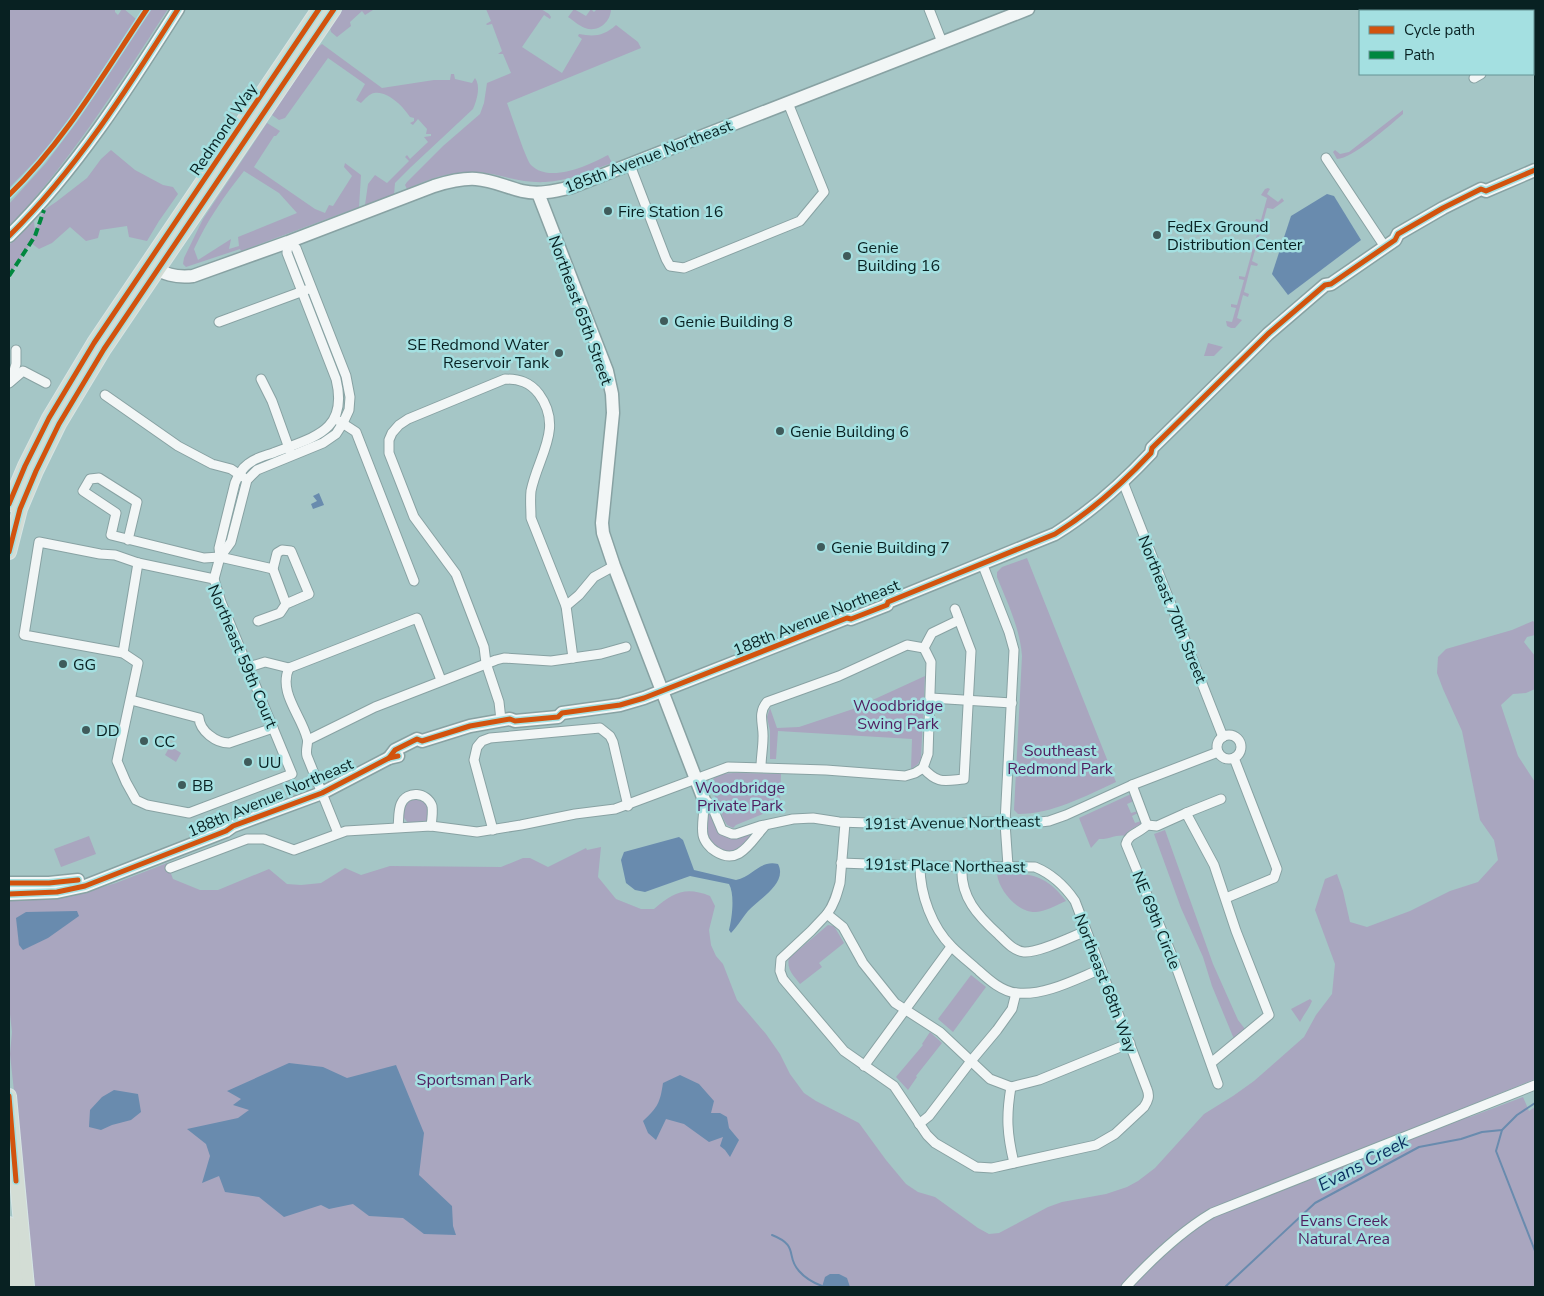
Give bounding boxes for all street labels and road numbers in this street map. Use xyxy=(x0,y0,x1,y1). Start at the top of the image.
street label: Redmond Way xyxy=(185,78,263,180)
street label: 185th Avenue Northeast xyxy=(561,115,736,199)
street label: Northeast 65th Street xyxy=(543,233,617,388)
street label: Northeast 70th Street xyxy=(1132,532,1212,687)
street label: 188th Avenue Northeast xyxy=(730,574,903,661)
street label: Northeast 59th Court xyxy=(202,581,282,732)
street label: 188th Avenue Northeast xyxy=(184,753,357,843)
street label: 191st Avenue Northeast xyxy=(864,810,1041,836)
street label: 191st Place Northeast xyxy=(864,854,1026,878)
street label: NE 69th Circle xyxy=(1126,868,1186,973)
street label: Northeast 68th Way xyxy=(1068,911,1142,1057)

